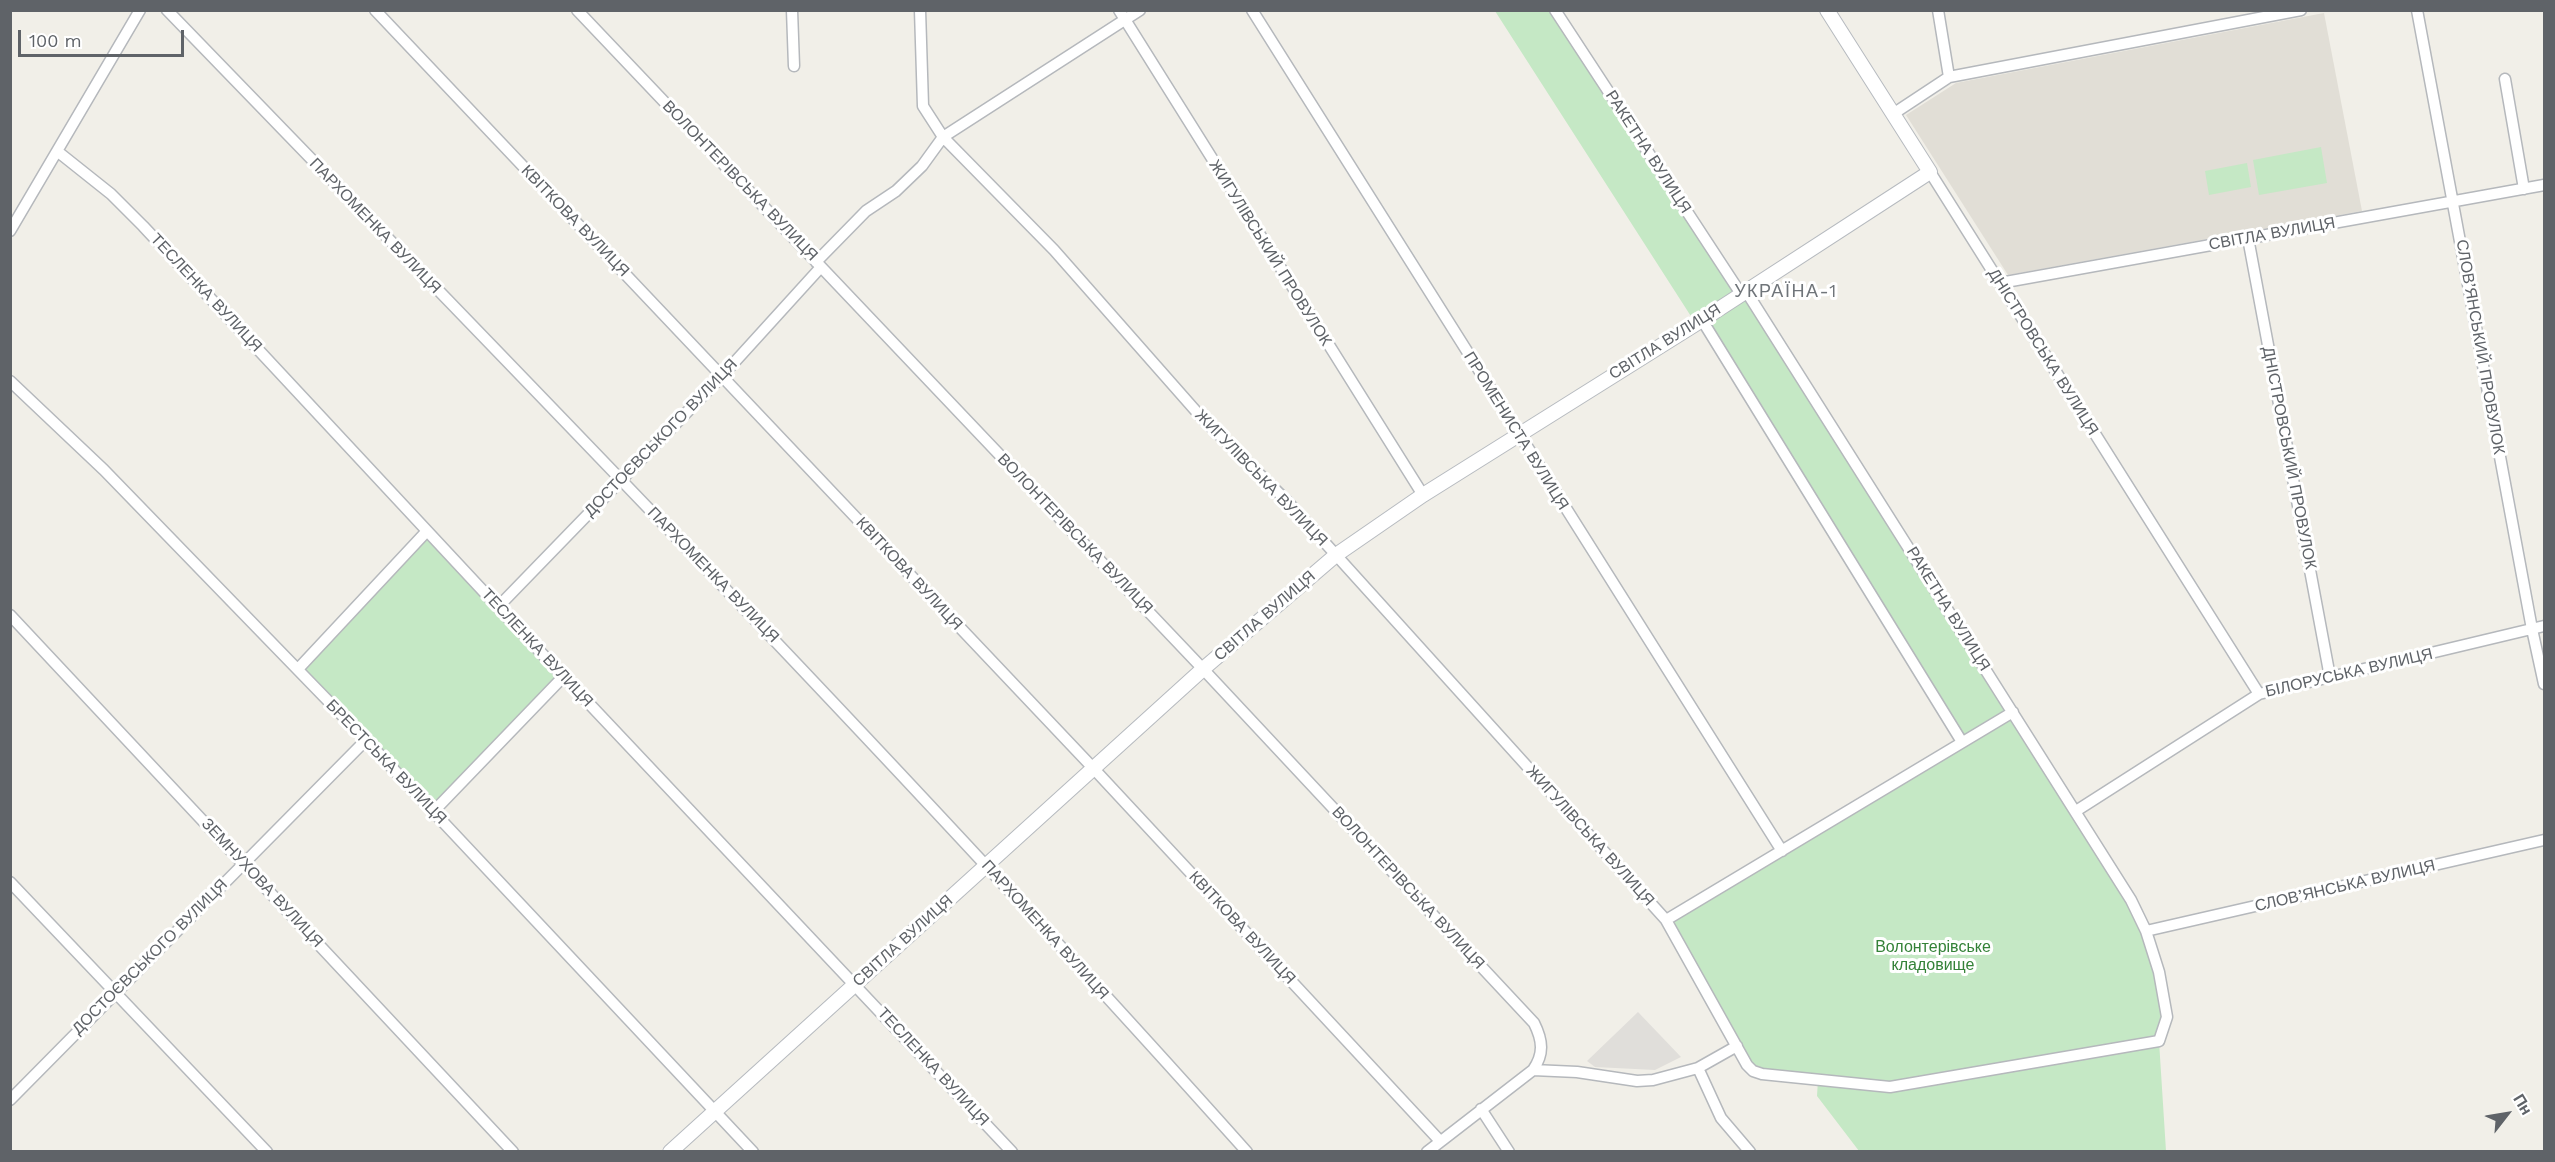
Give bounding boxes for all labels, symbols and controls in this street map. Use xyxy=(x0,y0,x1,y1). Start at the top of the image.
scale bar xyxy=(21,18,188,56)
text: 100 m xyxy=(29,30,82,51)
street label: РАКЕТНА ВУЛИЦЯ xyxy=(1601,87,1695,217)
street label: ВОЛОНТЕРІВСЬКА ВУЛИЦЯ xyxy=(658,97,822,265)
street label: ПАРХОМЕНКА ВУЛИЦЯ xyxy=(305,154,445,298)
street label: ЖИГУЛІВСЬКИЙ ПРОВУЛОК xyxy=(1205,156,1335,350)
street label: КВІТКОВА ВУЛИЦЯ xyxy=(517,161,633,281)
street label: СВІТЛА ВУЛИЦЯ xyxy=(2207,213,2337,255)
street label: ТЕСЛЕНКА ВУЛИЦЯ xyxy=(146,230,266,356)
street label: СЛОВ’ЯНСЬКИЙ ПРОВУЛОК xyxy=(2452,238,2508,456)
street label: ДНІСТРОВСЬКА ВУЛИЦЯ xyxy=(1984,265,2102,439)
district label: УКРАЇНА-1 xyxy=(1734,281,1838,303)
street label: СВІТЛА ВУЛИЦЯ xyxy=(1606,300,1724,384)
street label: ДНІСТРОВСЬКИЙ ПРОВУЛОК xyxy=(2258,345,2320,571)
street label: ПРОМЕНИСТА ВУЛИЦЯ xyxy=(1459,348,1573,514)
street label: ДОСТОЄВСЬКОГО ВУЛИЦЯ xyxy=(580,355,742,521)
street label: ЖИГУЛІВСЬКА ВУЛИЦЯ xyxy=(1191,406,1331,550)
street label: ВОЛОНТЕРІВСЬКА ВУЛИЦЯ xyxy=(993,450,1157,618)
street label: ПАРХОМЕНКА ВУЛИЦЯ xyxy=(643,503,783,647)
street label: КВІТКОВА ВУЛИЦЯ xyxy=(852,514,966,634)
street label: РАКЕТНА ВУЛИЦЯ xyxy=(1902,543,1994,675)
street label: СВІТЛА ВУЛИЦЯ xyxy=(1210,567,1320,665)
street label: ТЕСЛЕНКА ВУЛИЦЯ xyxy=(477,585,597,711)
street label: БІЛОРУСЬКА ВУЛИЦЯ xyxy=(2264,644,2434,702)
street label: БРЕСТСЬКА ВУЛИЦЯ xyxy=(322,696,450,828)
street label: ЖИГУЛІВСЬКА ВУЛИЦЯ xyxy=(1522,762,1658,910)
street label: ВОЛОНТЕРІВСЬКА ВУЛИЦЯ xyxy=(1328,803,1488,973)
street label: ЗЕМНУХОВА ВУЛИЦЯ xyxy=(197,815,327,951)
street label: ПАРХОМЕНКА ВУЛИЦЯ xyxy=(977,856,1113,1004)
street label: СЛОВ’ЯНСЬКА ВУЛИЦЯ xyxy=(2253,856,2437,916)
street label: КВІТКОВА ВУЛИЦЯ xyxy=(1185,868,1299,988)
street label: ДОСТОЄВСЬКОГО ВУЛИЦЯ xyxy=(68,875,232,1039)
street label: СВІТЛА ВУЛИЦЯ xyxy=(849,891,957,991)
park label: Волонтерівське кладовище xyxy=(1875,937,1991,975)
street label: ТЕСЛЕНКА ВУЛИЦЯ xyxy=(873,1004,993,1130)
north arrow xyxy=(2477,1084,2537,1144)
text: Пн xyxy=(2509,1090,2536,1118)

